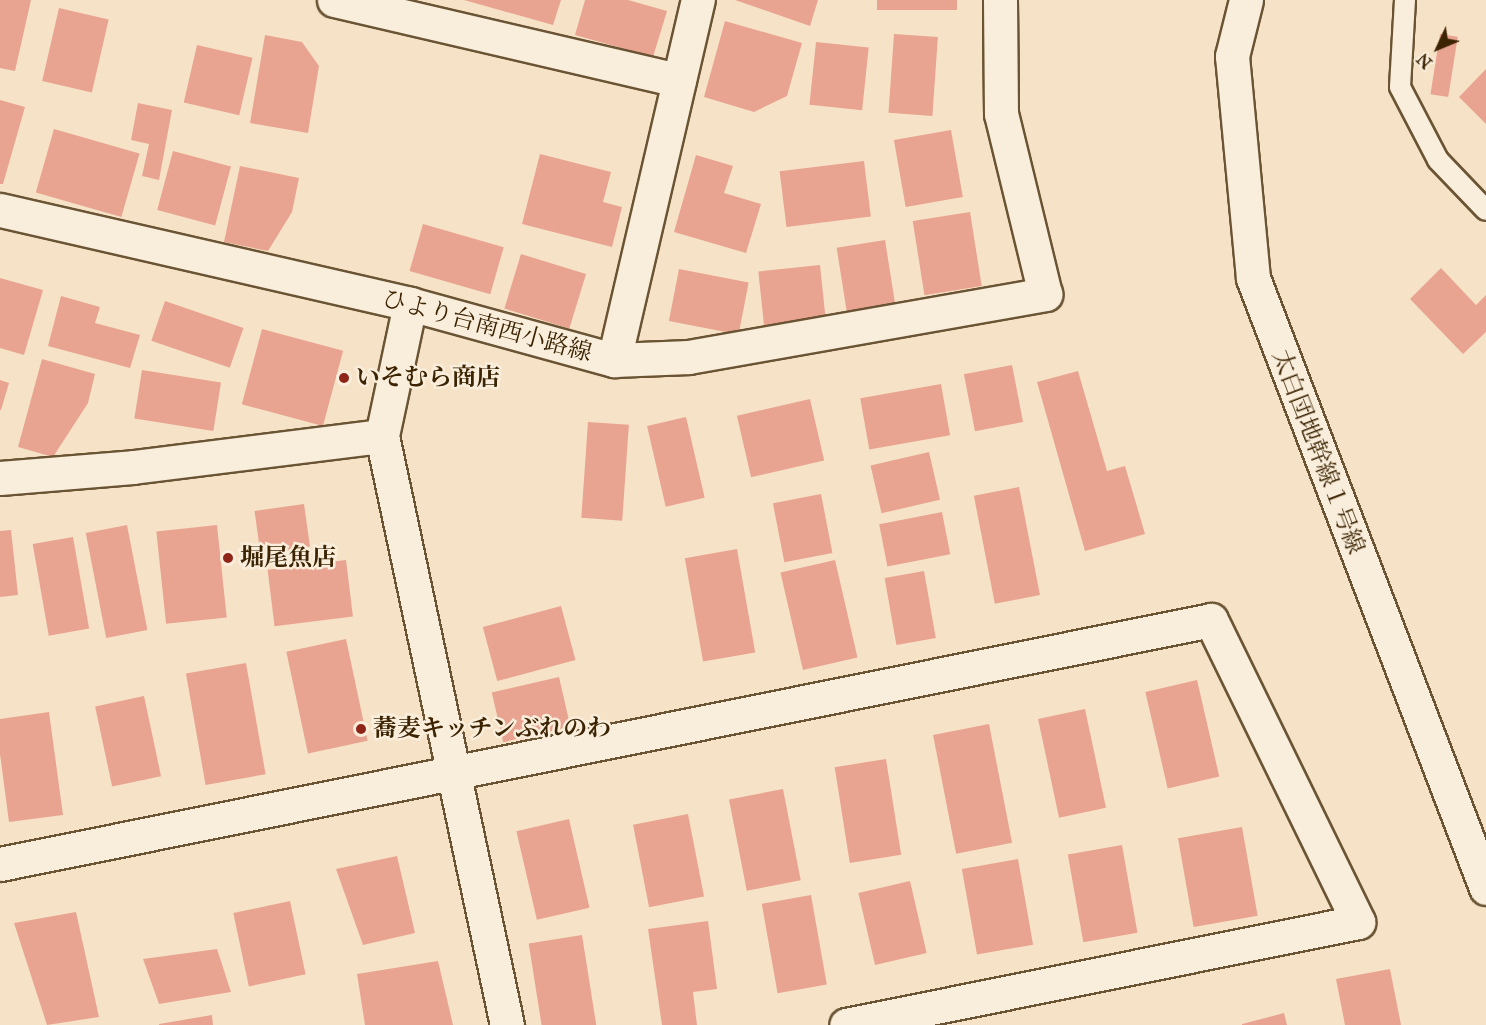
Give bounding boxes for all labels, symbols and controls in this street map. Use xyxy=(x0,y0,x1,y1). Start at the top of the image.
north arrow xyxy=(1408,18,1468,78)
text: N xyxy=(1413,49,1436,72)
street label: ひより台南西小路線 xyxy=(379,284,595,368)
street label: 太白団地幹線１号線 xyxy=(1266,346,1370,558)
place label: いそむら商店 xyxy=(356,364,500,392)
marker: いそむら商店 xyxy=(337,371,351,385)
place label: 堀尾魚店 xyxy=(240,544,336,572)
marker: 堀尾魚店 xyxy=(221,551,235,565)
place label: 蕎麦キッチンぶれのわ xyxy=(373,715,613,743)
marker: 蕎麦キッチンぶれのわ xyxy=(354,722,368,736)

